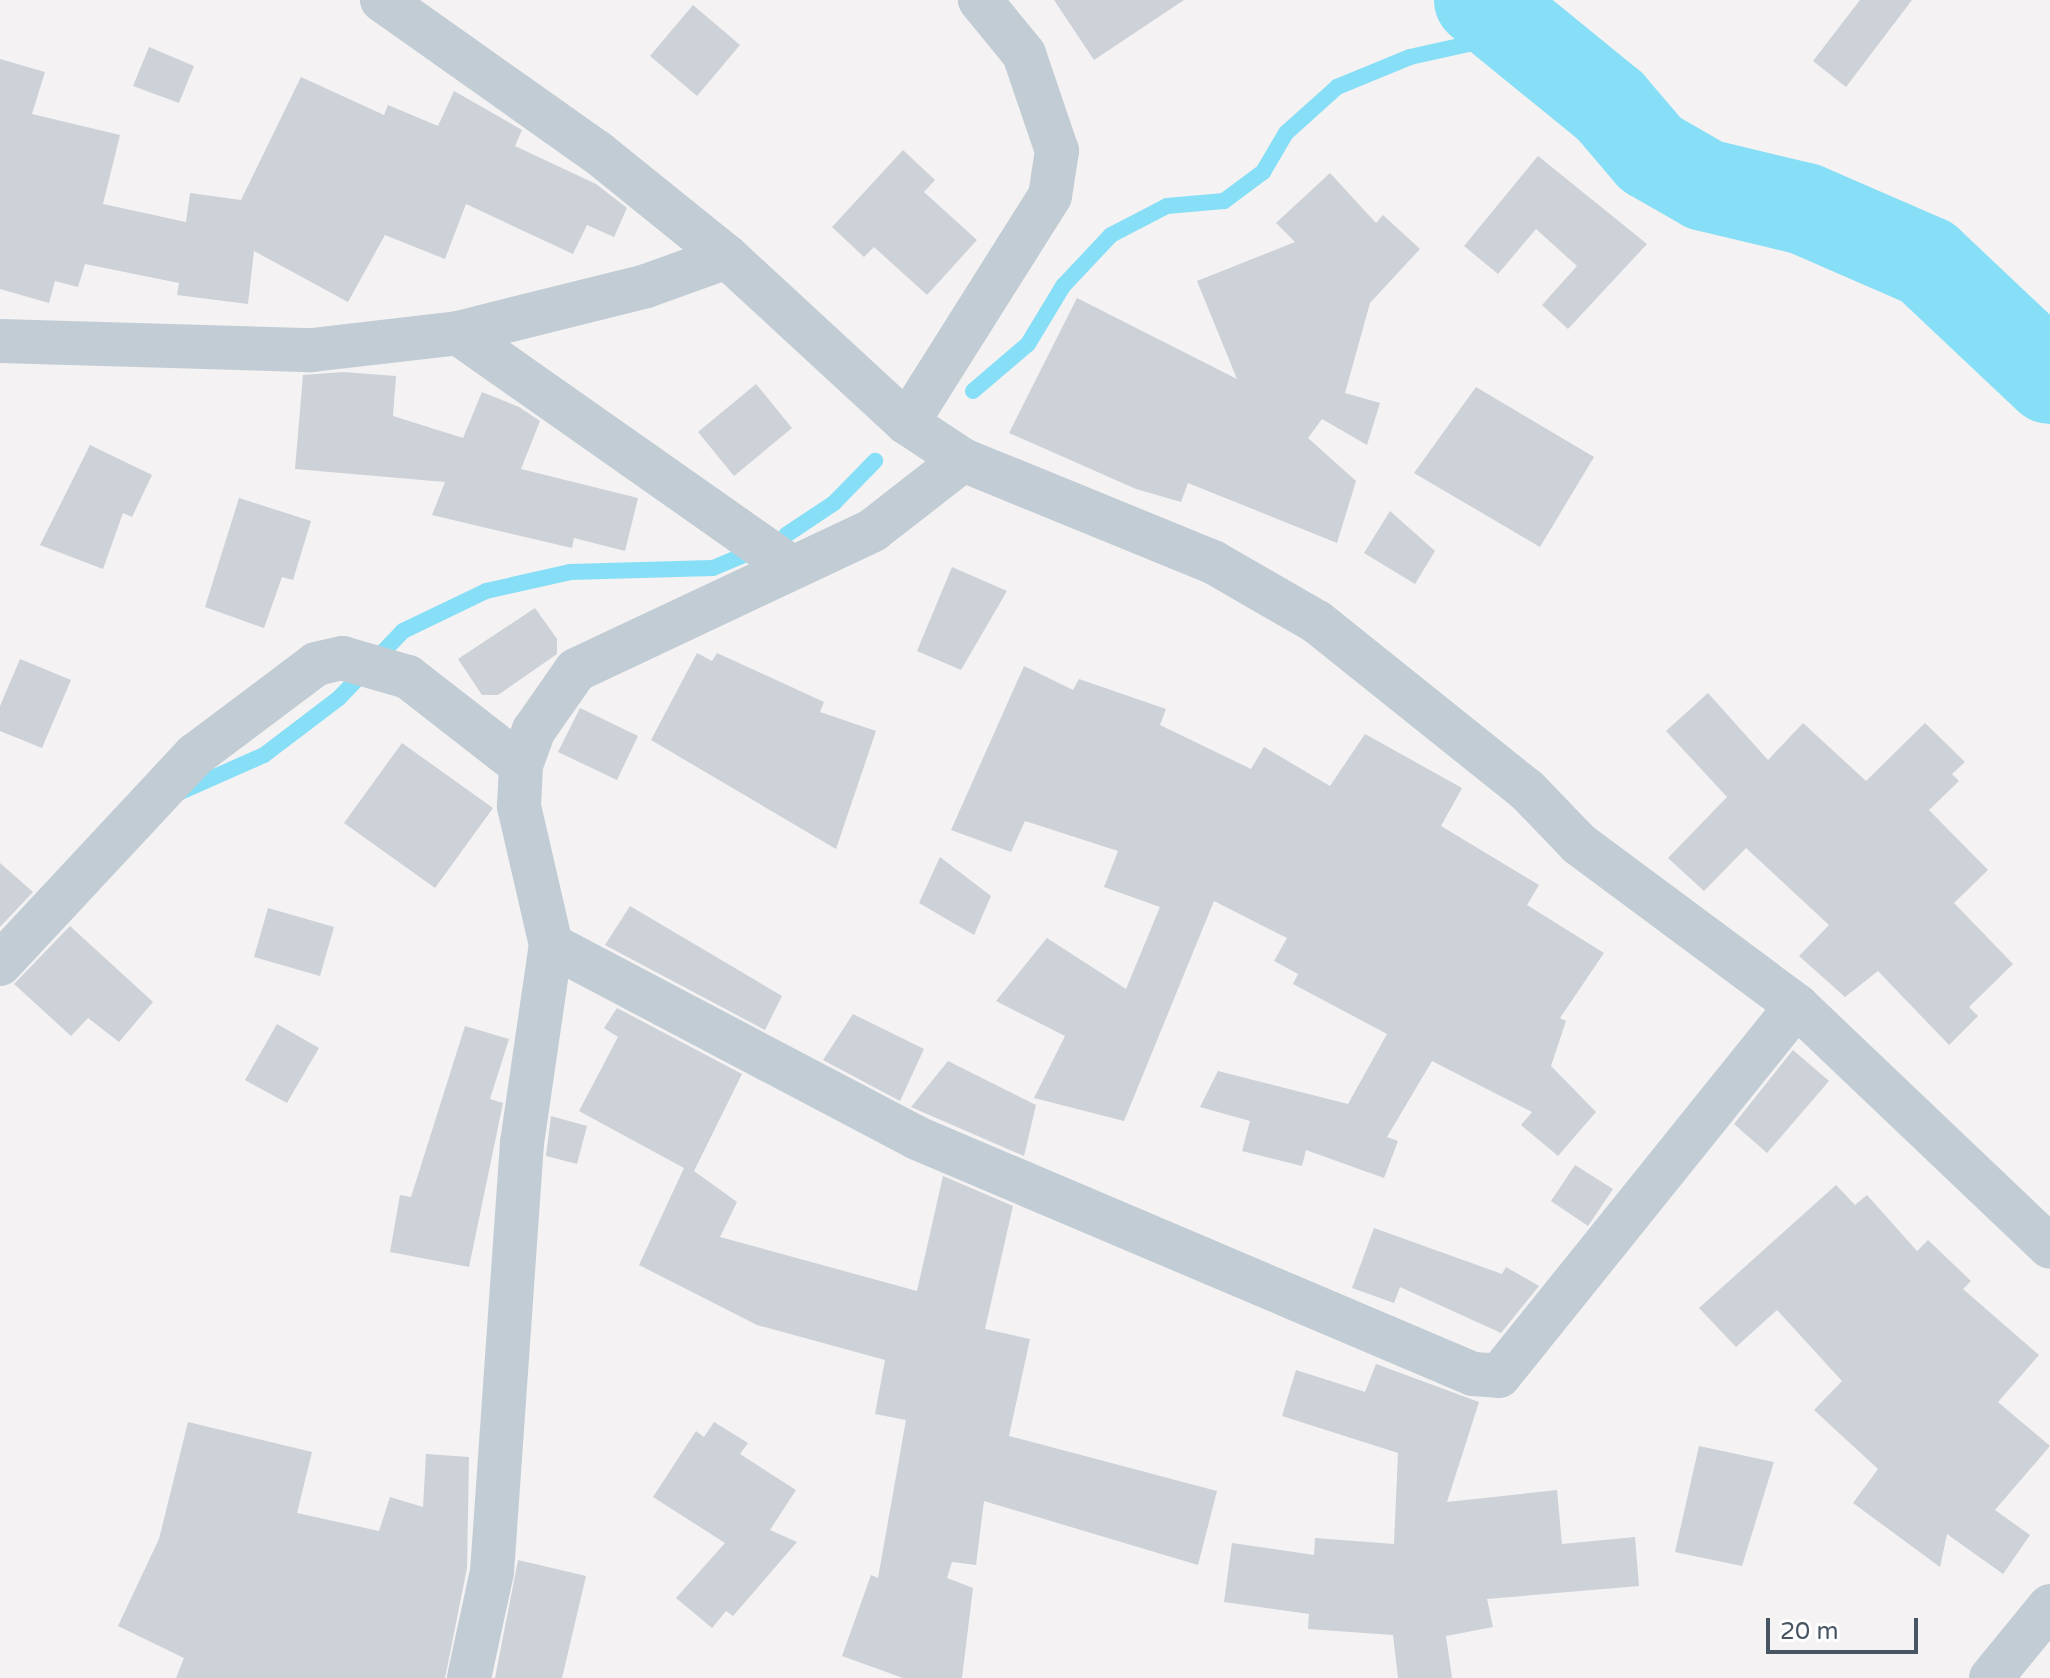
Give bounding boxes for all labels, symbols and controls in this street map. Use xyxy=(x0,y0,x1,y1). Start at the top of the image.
scale bar xyxy=(1770,1602,1922,1652)
text: 20 m xyxy=(1780,1617,1838,1646)

